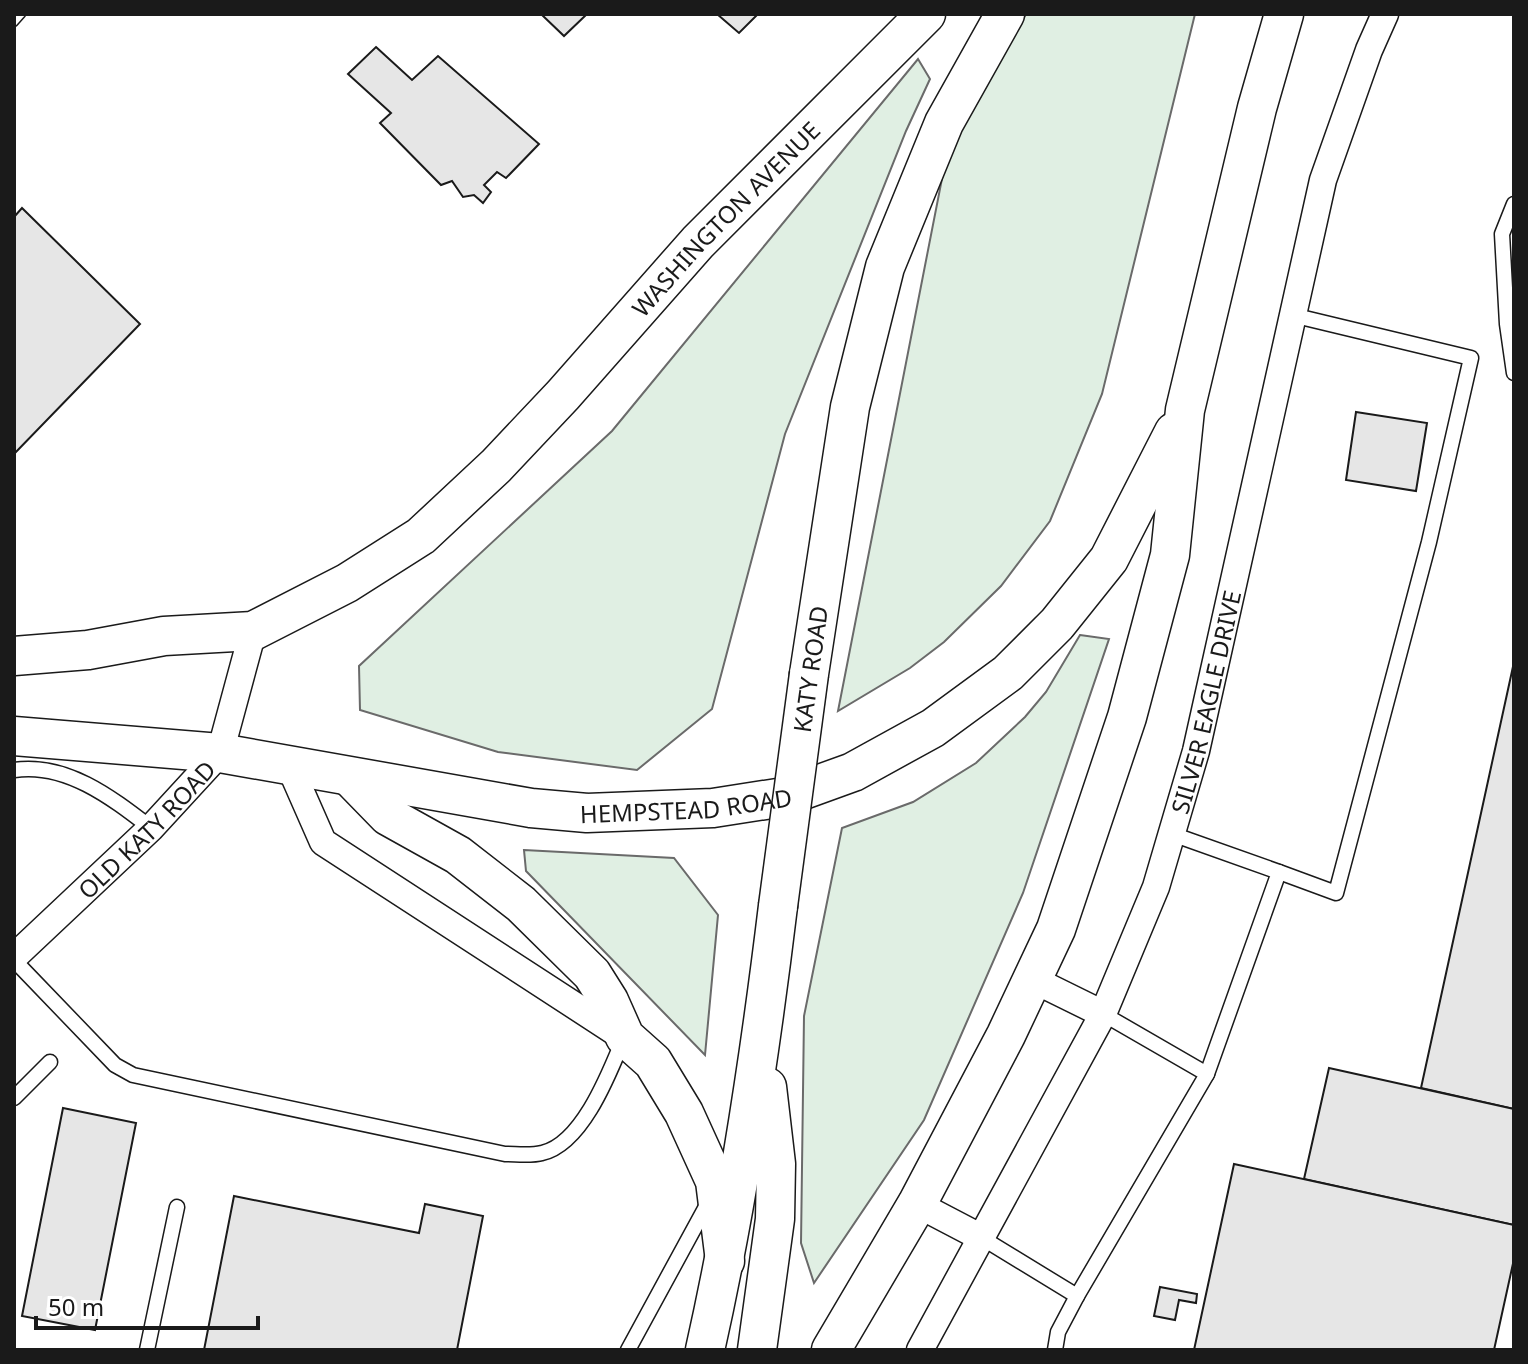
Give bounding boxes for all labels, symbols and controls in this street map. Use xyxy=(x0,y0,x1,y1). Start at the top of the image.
street label: WASHINGTON AVENUE xyxy=(624,113,827,323)
street label: SILVER EAGLE DRIVE xyxy=(1162,587,1248,817)
street label: KATY ROAD xyxy=(785,603,835,735)
street label: OLD KATY ROAD xyxy=(70,753,222,906)
street label: HEMPSTEAD ROAD xyxy=(579,780,794,830)
scale bar xyxy=(36,1280,258,1330)
text: 50 m xyxy=(48,1290,104,1323)

